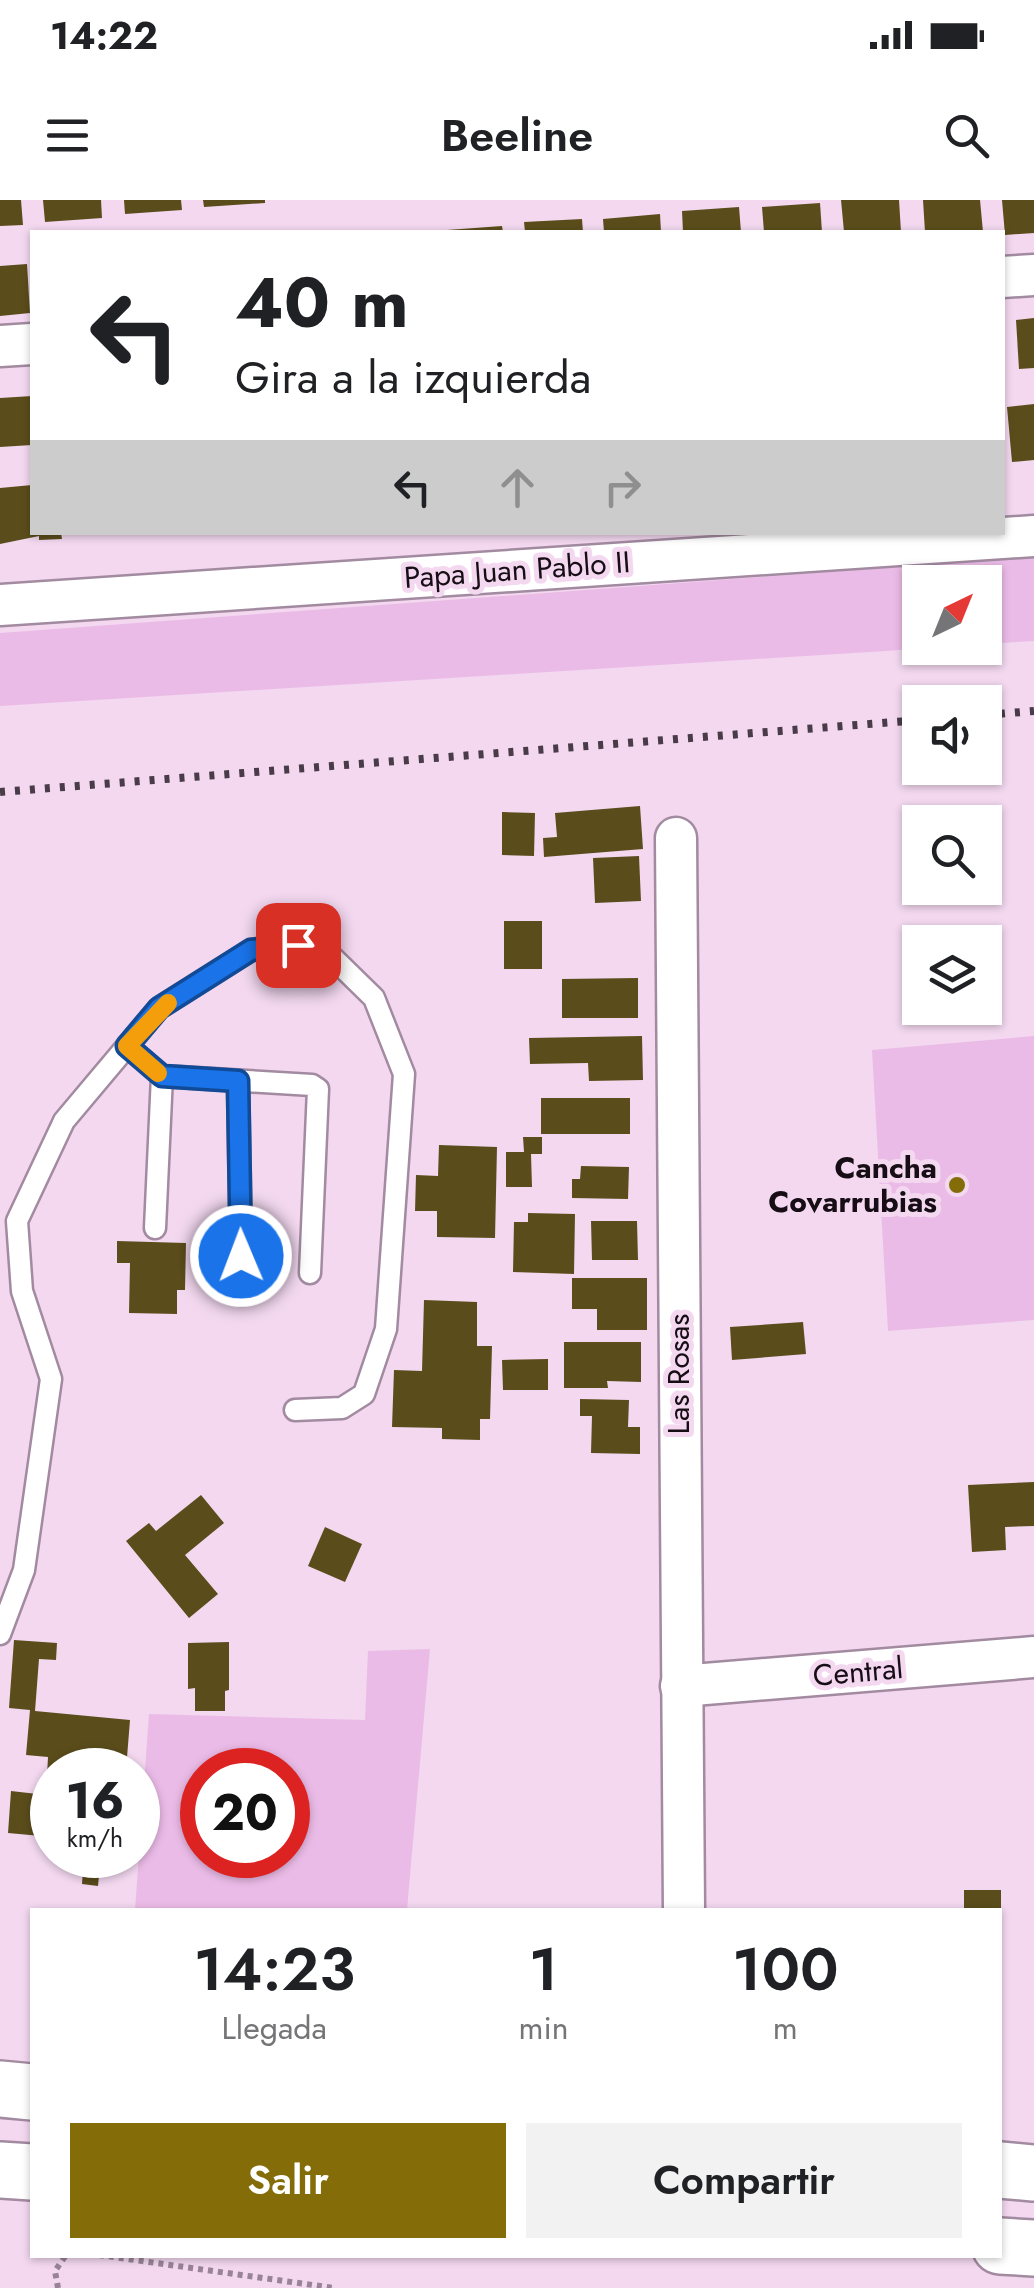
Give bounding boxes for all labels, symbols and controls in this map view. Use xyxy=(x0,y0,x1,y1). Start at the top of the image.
text: 14:22 xyxy=(50,8,158,63)
text: Beeline xyxy=(441,103,593,168)
icon: menu xyxy=(40,108,95,163)
icon: search xyxy=(939,108,994,163)
text: 40 m xyxy=(235,252,409,353)
icon: left xyxy=(70,270,200,400)
text: Gira a la izquierda xyxy=(235,345,591,410)
icon: left xyxy=(385,460,440,515)
icon: ahead xyxy=(490,460,545,515)
icon: right xyxy=(595,460,650,515)
street label: Papa Juan Pablo II xyxy=(402,540,632,599)
north arrow xyxy=(902,565,1002,665)
map controls xyxy=(902,565,1002,1025)
button: sound xyxy=(902,685,1002,785)
button: search xyxy=(902,805,1002,905)
pin xyxy=(256,903,341,988)
icon: arrive xyxy=(271,918,326,973)
button: layers xyxy=(902,925,1002,1025)
place label: Cancha Covarrubias xyxy=(768,1146,937,1223)
marker: Cancha Covarrubias xyxy=(946,1174,968,1196)
position arrow xyxy=(189,1204,293,1308)
street label: Las Rosas xyxy=(657,1314,700,1434)
street label: Central xyxy=(811,1646,905,1697)
speed limit sign: 20 xyxy=(180,1748,310,1878)
text: 16 xyxy=(66,1764,124,1837)
text: km/h xyxy=(67,1820,123,1856)
text: 14:23 xyxy=(193,1926,355,2013)
text: 1 xyxy=(529,1926,558,2013)
text: 100 xyxy=(732,1926,839,2013)
text: Llegada xyxy=(221,2005,327,2051)
text: min xyxy=(518,2005,569,2051)
text: m xyxy=(773,2005,798,2051)
button: Salir xyxy=(70,2123,506,2238)
button: Compartir xyxy=(526,2123,962,2238)

